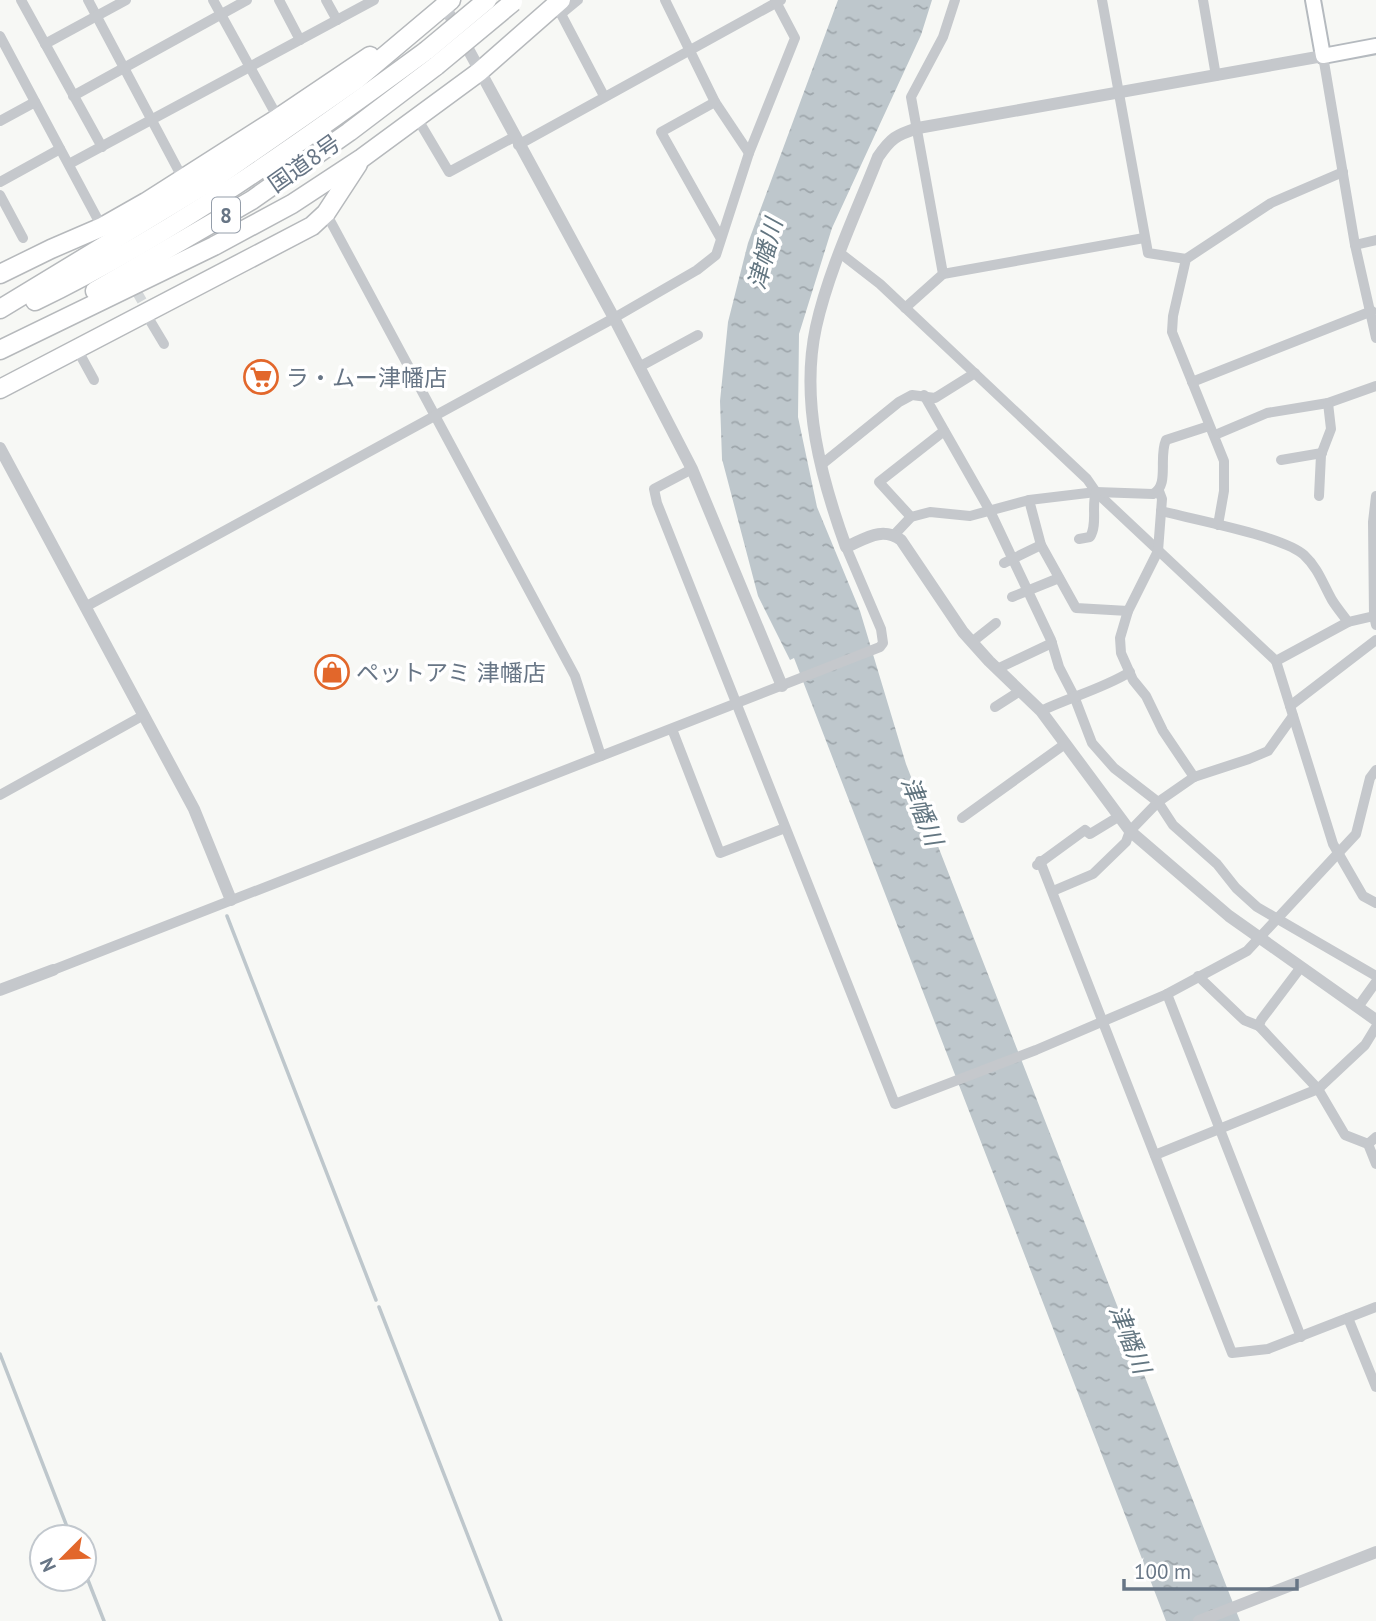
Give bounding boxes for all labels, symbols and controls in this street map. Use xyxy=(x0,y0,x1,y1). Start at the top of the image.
street label: 国道8号 xyxy=(262,128,346,198)
road number: 8 xyxy=(212,198,240,232)
water label: 津幡川 xyxy=(741,212,790,293)
supermarket icon: ラ・ムー津幡店 xyxy=(242,358,280,396)
place label: ラ・ムー津幡店 xyxy=(286,363,447,392)
shop icon: ペットアミ 津幡店 xyxy=(313,653,351,691)
place label: ペットアミ 津幡店 xyxy=(356,658,546,687)
water label: 津幡川 xyxy=(894,772,951,853)
water label: 津幡川 xyxy=(1102,1300,1159,1381)
north arrow xyxy=(28,1523,98,1593)
scale bar xyxy=(1124,1548,1297,1592)
text: N xyxy=(34,1554,61,1575)
text: 100 m xyxy=(1134,1558,1191,1585)

